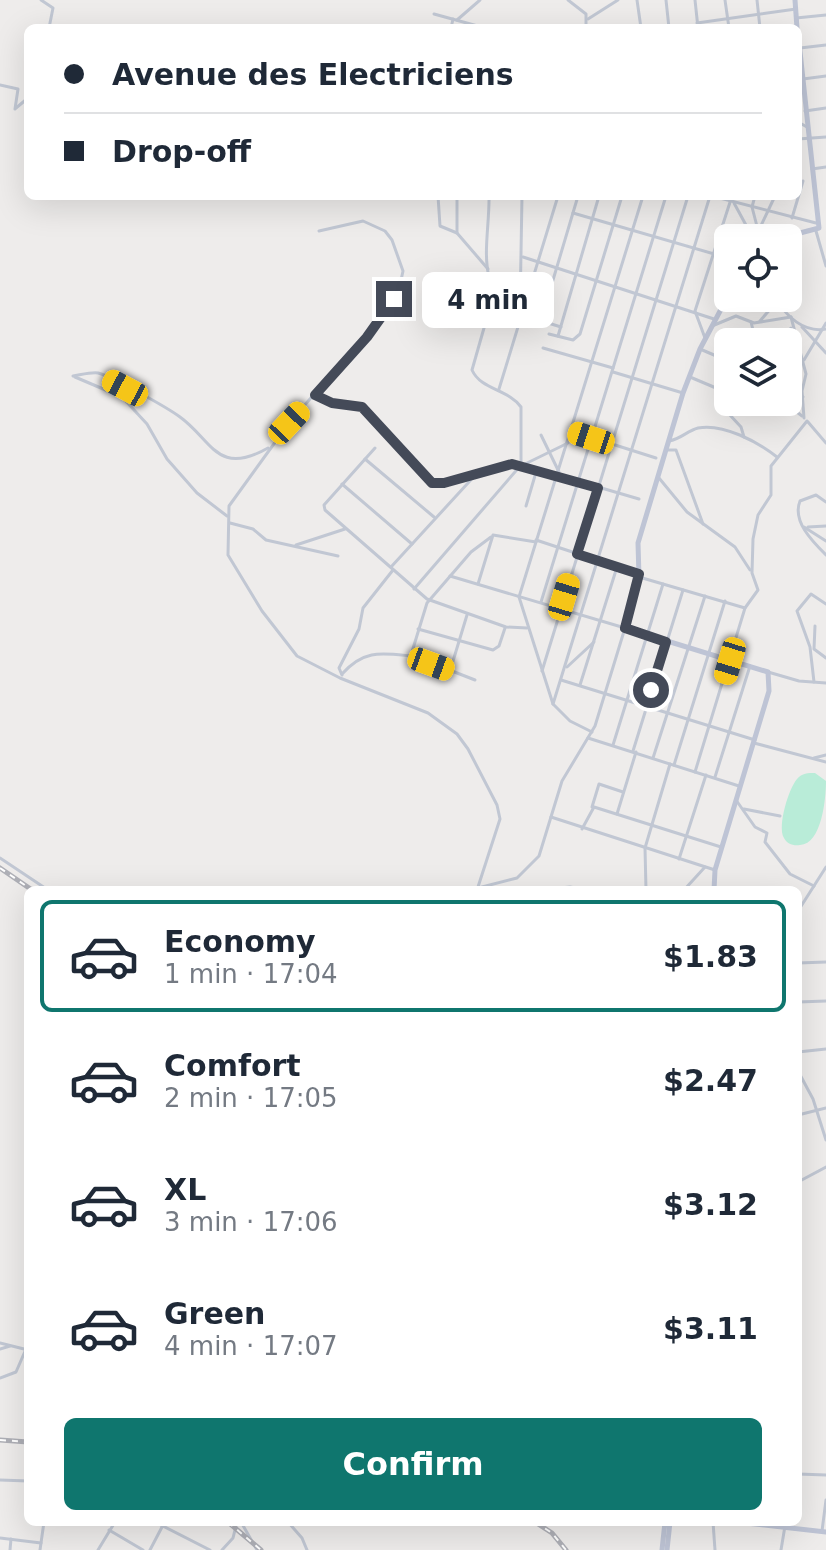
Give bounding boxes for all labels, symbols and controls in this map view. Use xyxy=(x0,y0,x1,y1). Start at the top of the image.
text: Avenue des Electriciens xyxy=(112,57,514,92)
text: Drop-off xyxy=(112,134,251,169)
map controls xyxy=(714,224,802,416)
button: locate xyxy=(714,224,802,312)
callout: 4 min xyxy=(422,271,554,327)
route end xyxy=(376,281,412,317)
text: 4 min xyxy=(447,285,529,315)
button: layers xyxy=(714,328,802,416)
car xyxy=(98,366,152,410)
car xyxy=(264,397,314,449)
car xyxy=(564,419,618,457)
car xyxy=(546,571,582,623)
car xyxy=(712,635,748,687)
car xyxy=(404,645,458,683)
route start xyxy=(633,672,669,708)
icon: car xyxy=(68,920,140,992)
text: Economy xyxy=(164,924,316,959)
text: $1.83 xyxy=(663,939,758,974)
text: 1 min · 17:04 xyxy=(164,959,338,989)
icon: car xyxy=(68,1044,140,1116)
text: Comfort xyxy=(164,1048,301,1083)
text: $2.47 xyxy=(663,1063,758,1098)
text: 2 min · 17:05 xyxy=(164,1083,338,1113)
icon: car xyxy=(68,1168,140,1240)
text: XL xyxy=(164,1172,206,1207)
text: $3.12 xyxy=(663,1187,758,1222)
text: 3 min · 17:06 xyxy=(164,1207,338,1237)
icon: car xyxy=(68,1292,140,1364)
text: Green xyxy=(164,1296,265,1331)
text: $3.11 xyxy=(663,1311,758,1346)
text: 4 min · 17:07 xyxy=(164,1331,338,1361)
button: Confirm xyxy=(64,1418,762,1510)

